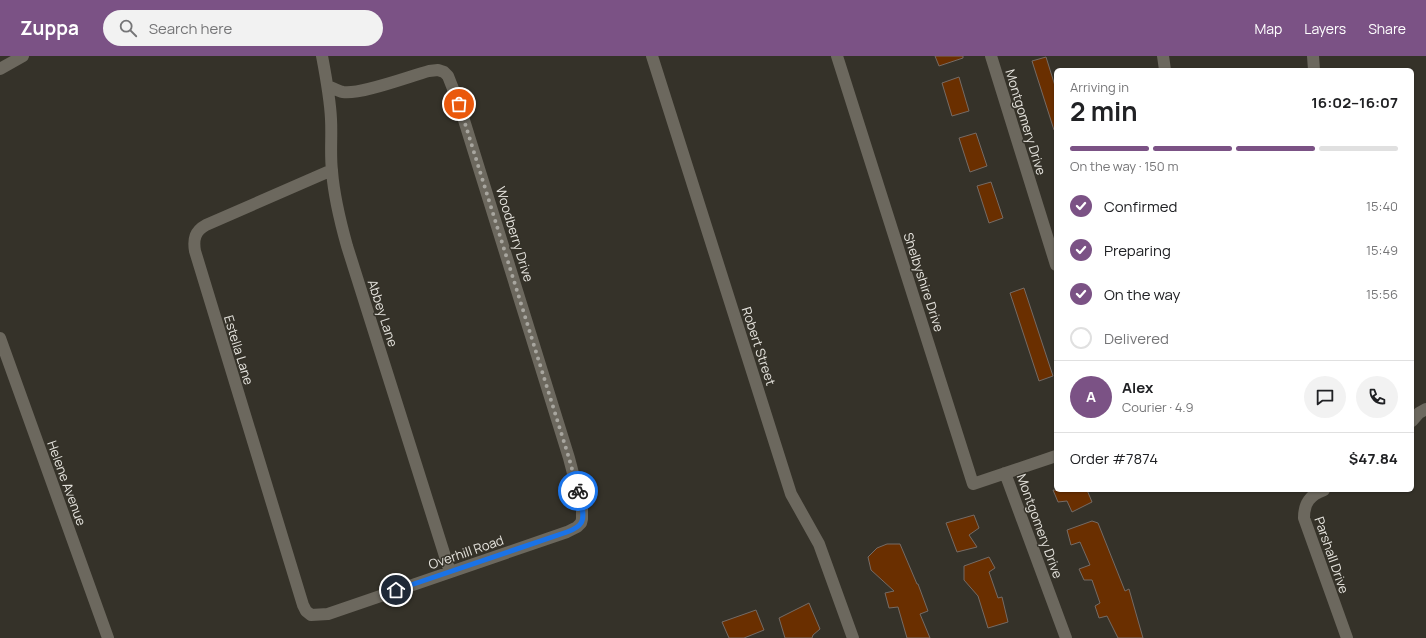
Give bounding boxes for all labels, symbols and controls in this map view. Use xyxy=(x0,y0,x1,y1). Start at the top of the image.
search box xyxy=(103,10,383,46)
text: Zuppa xyxy=(20,15,79,41)
icon: search xyxy=(117,17,139,39)
text: Search here xyxy=(149,18,232,39)
text: Map xyxy=(1254,19,1282,38)
text: Layers xyxy=(1304,19,1346,38)
text: Share xyxy=(1368,19,1406,38)
street label: Montgomery Drive xyxy=(1001,67,1051,178)
text: Arriving in xyxy=(1070,78,1129,96)
pin xyxy=(442,87,476,121)
text: 16:02–16:07 xyxy=(1311,92,1398,113)
icon: bag xyxy=(448,93,470,115)
text: 2 min xyxy=(1070,93,1138,129)
text: On the way · 150 m xyxy=(1070,157,1178,175)
street label: Woodberry Drive xyxy=(492,184,538,284)
icon: check xyxy=(1070,195,1092,217)
text: Confirmed xyxy=(1104,196,1177,217)
text: 15:40 xyxy=(1366,197,1398,215)
street label: Shelbyshire Drive xyxy=(899,230,949,334)
icon: check xyxy=(1070,239,1092,261)
text: Preparing xyxy=(1104,240,1171,261)
text: 15:49 xyxy=(1366,241,1398,259)
street label: Abbey Lane xyxy=(364,277,402,349)
icon: check xyxy=(1070,283,1092,305)
text: On the way xyxy=(1104,284,1180,305)
text: 15:56 xyxy=(1366,285,1398,303)
street label: Robert Street xyxy=(738,304,780,388)
street label: Estella Lane xyxy=(220,313,258,387)
text: Delivered xyxy=(1104,328,1169,349)
button: chat xyxy=(1304,376,1346,418)
button: phone xyxy=(1356,376,1398,418)
text: Alex xyxy=(1122,377,1153,398)
text: A xyxy=(1086,386,1096,407)
text: Courier · 4.9 xyxy=(1122,398,1194,416)
street label: Helene Avenue xyxy=(43,438,91,528)
text: Order #7874 xyxy=(1070,448,1158,469)
text: $47.84 xyxy=(1349,448,1398,469)
courier xyxy=(558,471,598,511)
street label: Montgomery Drive xyxy=(1013,471,1067,581)
icon: bike xyxy=(567,480,589,502)
street label: Parshall Drive xyxy=(1310,514,1354,596)
street label: Overhill Road xyxy=(426,531,506,573)
pin xyxy=(379,573,413,607)
icon: home xyxy=(385,579,407,601)

